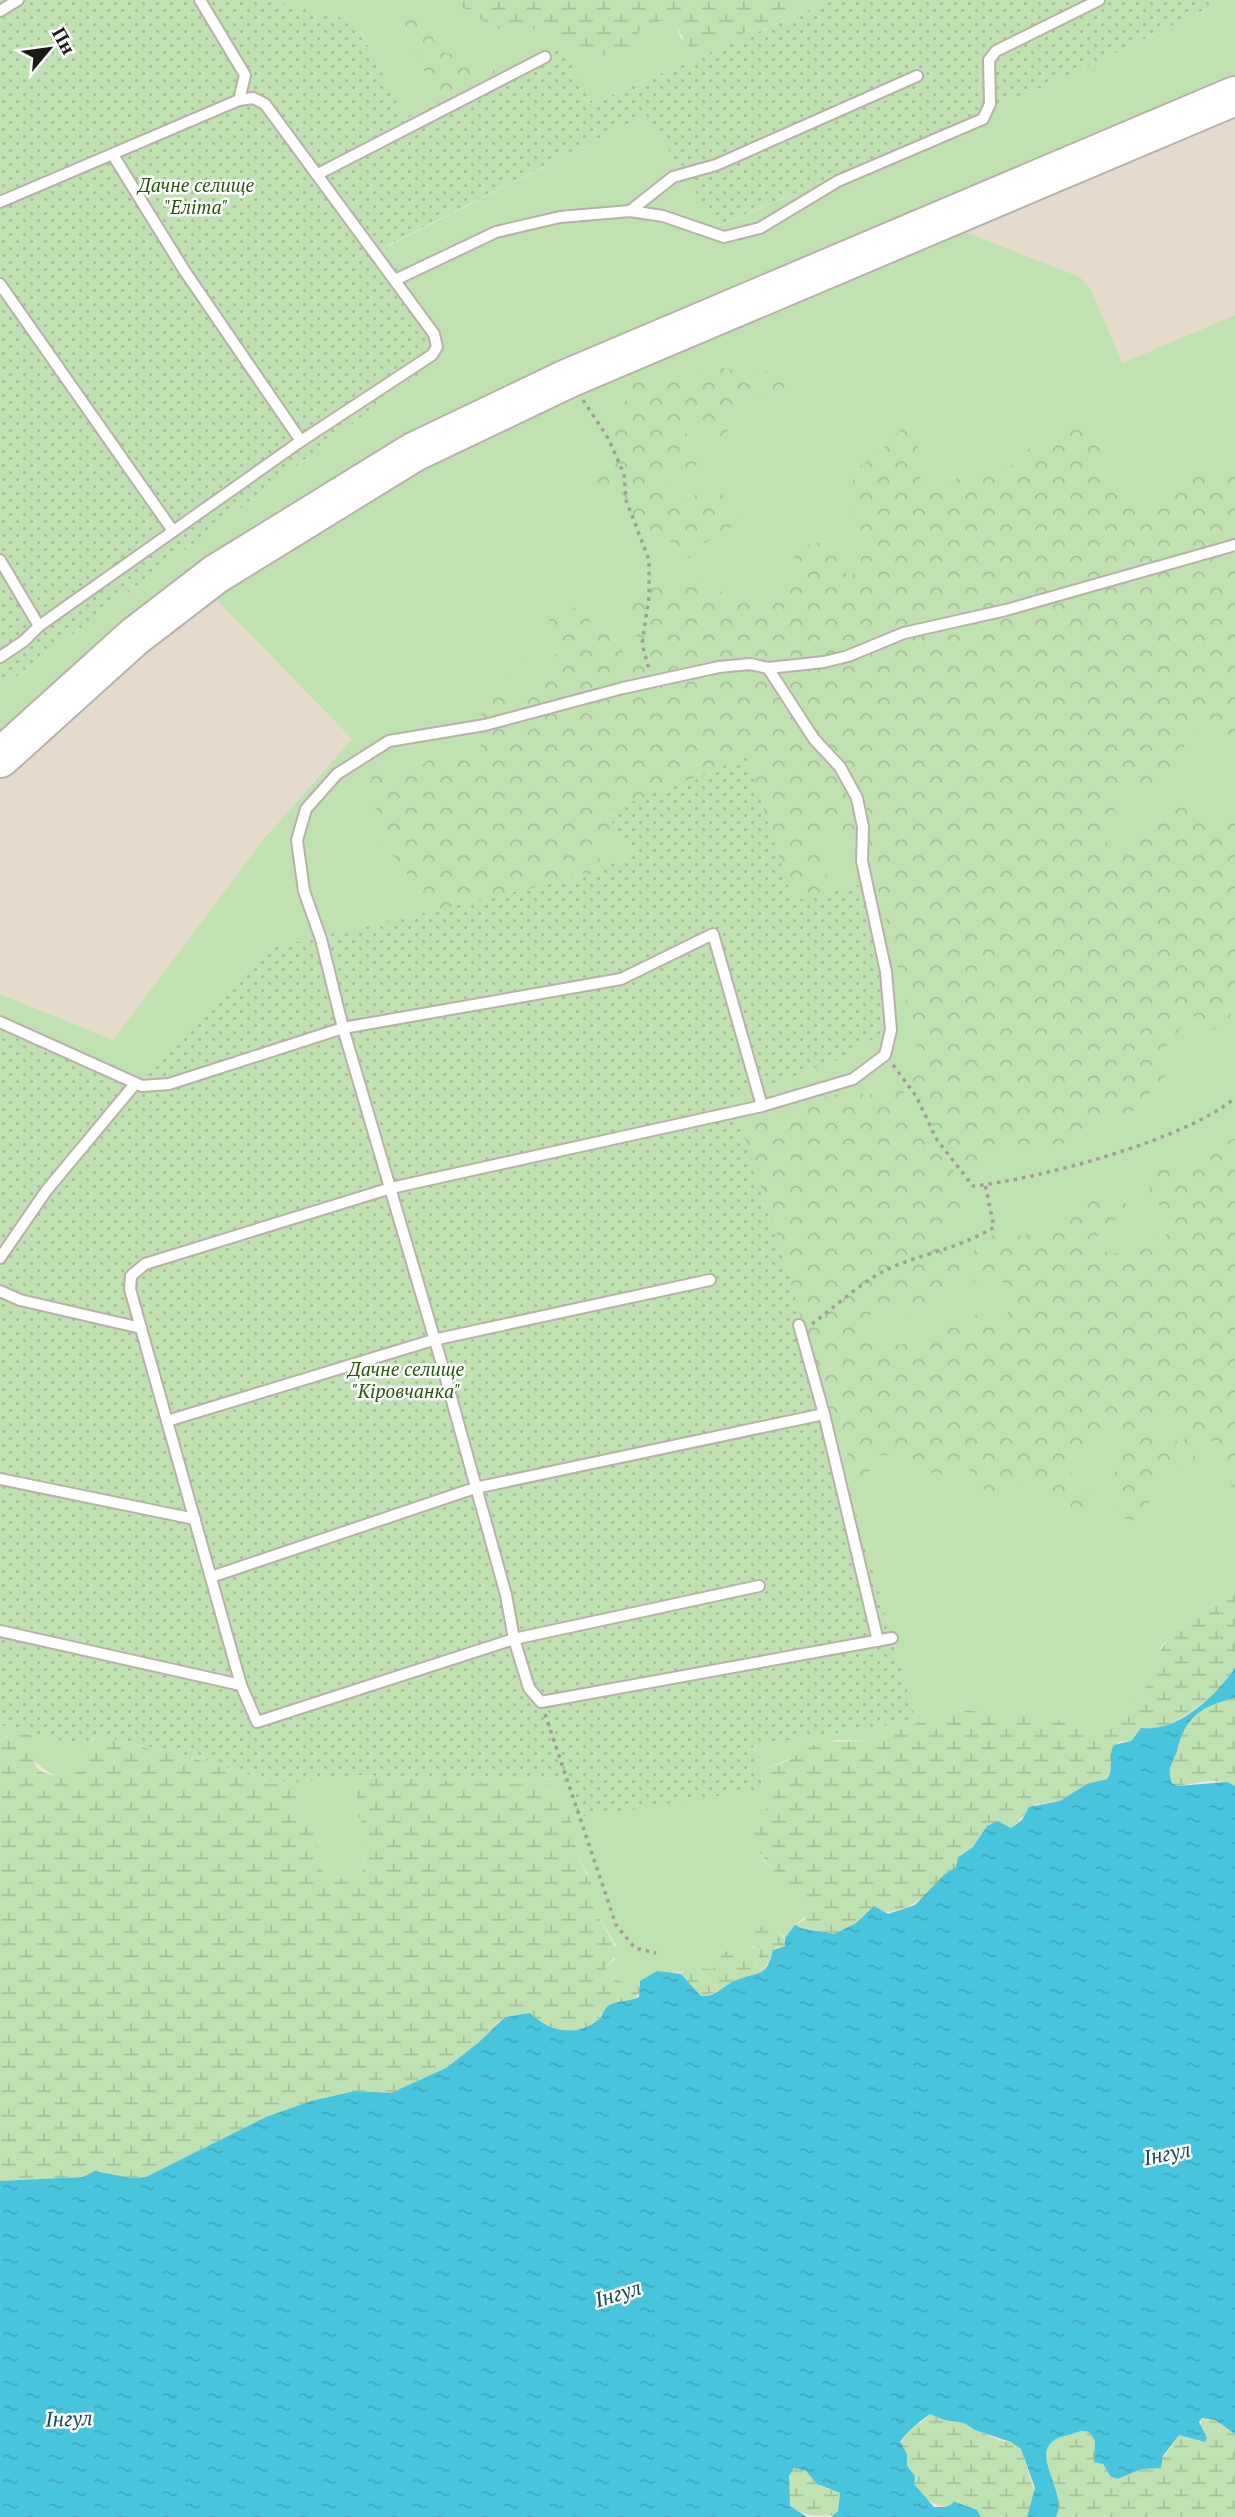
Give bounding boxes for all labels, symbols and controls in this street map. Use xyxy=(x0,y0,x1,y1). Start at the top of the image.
north arrow xyxy=(14,14,84,84)
text: Пн xyxy=(47,23,82,59)
park label: Дачне селище "Еліта" xyxy=(136,172,255,219)
park label: Дачне селище "Кіровчанка" xyxy=(346,1356,465,1403)
water label: Інгул xyxy=(1140,2135,1193,2171)
water label: Інгул xyxy=(590,2273,644,2314)
water label: Інгул xyxy=(44,2403,93,2433)

